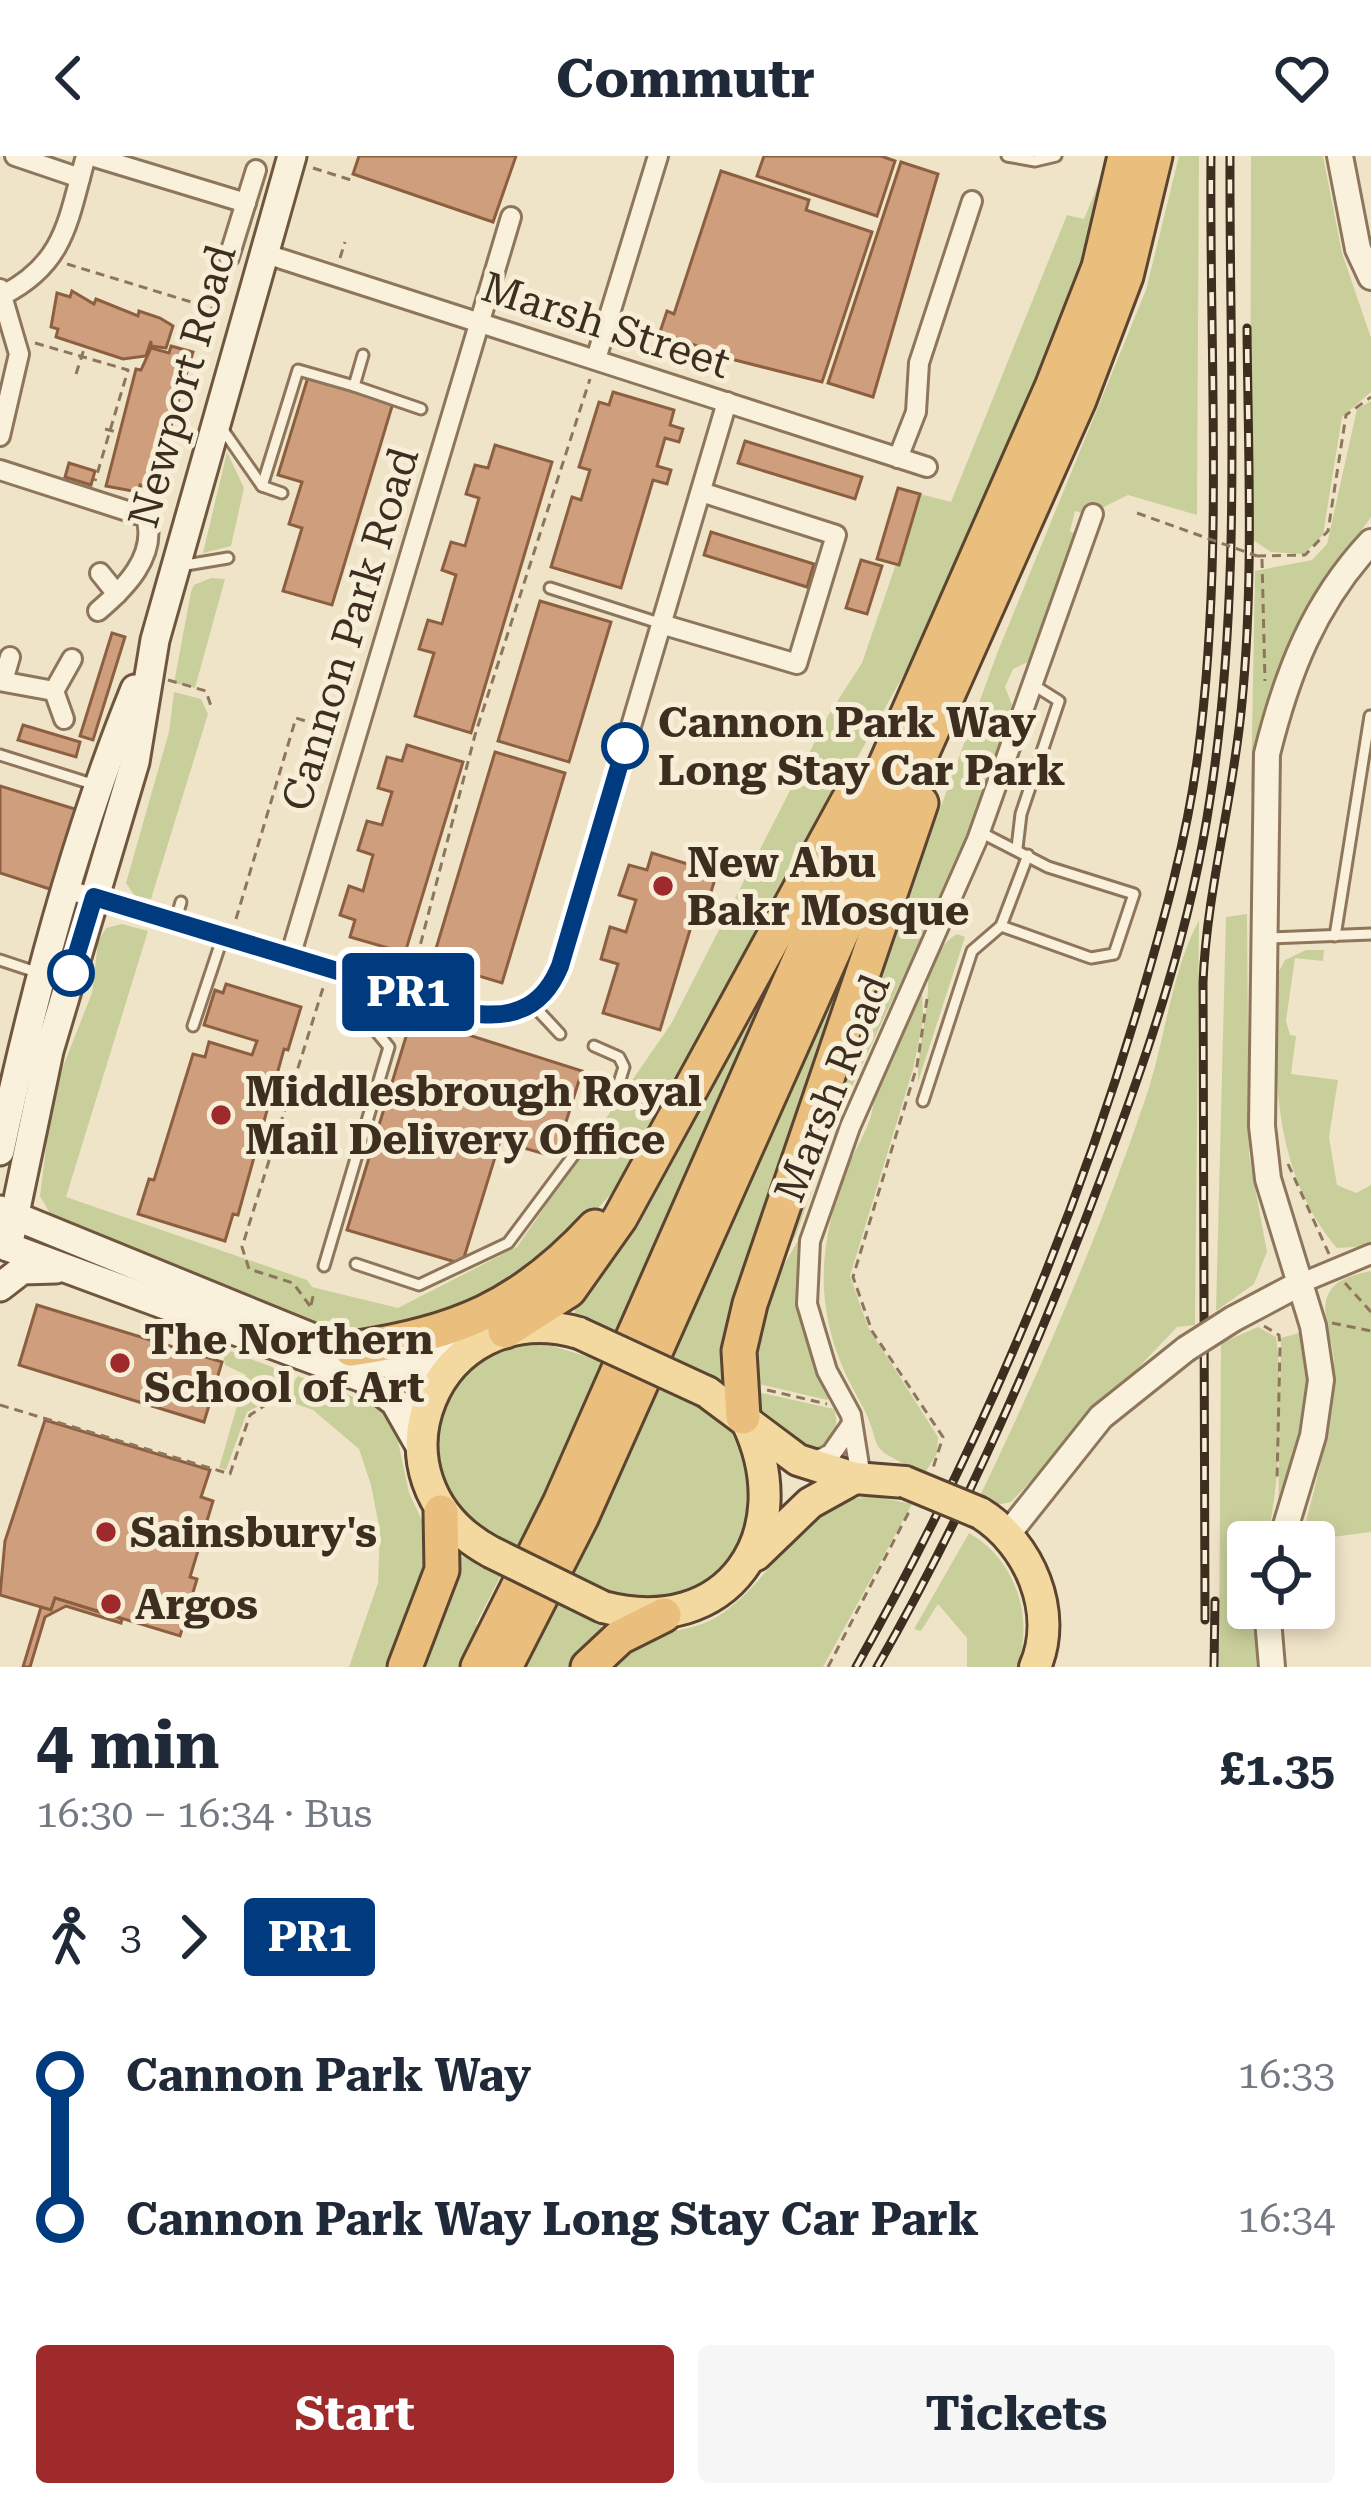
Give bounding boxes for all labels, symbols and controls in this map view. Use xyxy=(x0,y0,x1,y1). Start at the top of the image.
icon: back xyxy=(36,45,102,111)
icon: heart xyxy=(1269,45,1335,111)
text: Commutr xyxy=(556,47,815,110)
street label: Newport Road xyxy=(118,239,246,533)
street label: Marsh Street xyxy=(476,262,736,388)
street label: Cannon Park Road xyxy=(271,442,429,816)
place label: Cannon Park Way Long Stay Car Park xyxy=(658,698,1065,795)
marker: Cannon Park Way Long Stay Car Park xyxy=(603,724,647,768)
place label: New Abu Bakr Mosque xyxy=(687,838,969,935)
marker: New Abu Bakr Mosque xyxy=(650,873,676,899)
unlabelled marker xyxy=(49,951,93,995)
line badge: PR1 xyxy=(339,953,477,1031)
text: PR1 xyxy=(366,967,450,1016)
street label: Marsh Road xyxy=(764,967,900,1209)
place label: Middlesbrough Royal Mail Delivery Office xyxy=(245,1067,702,1164)
marker: Middlesbrough Royal Mail Delivery Office xyxy=(208,1102,234,1128)
place label: The Northern School of Art xyxy=(144,1315,434,1412)
marker: The Northern School of Art xyxy=(107,1350,133,1376)
place label: Sainsbury's xyxy=(130,1508,377,1557)
marker: Sainsbury's xyxy=(93,1519,119,1545)
map controls xyxy=(1227,1521,1335,1629)
button: locate xyxy=(1227,1521,1335,1629)
place label: Argos xyxy=(135,1580,258,1629)
marker: Argos xyxy=(98,1591,124,1617)
text: 4 min xyxy=(36,1707,219,1784)
text: £1.35 xyxy=(1220,1743,1335,1796)
text: 16:30 – 16:34 · Bus xyxy=(36,1791,372,1837)
icon: walk xyxy=(36,1904,102,1970)
icon: forward xyxy=(160,1904,226,1970)
text: PR1 xyxy=(268,1912,351,1961)
text: 3 xyxy=(120,1914,142,1960)
text: Cannon Park Way xyxy=(126,2049,531,2102)
text: 16:33 xyxy=(1238,2052,1335,2098)
text: Cannon Park Way Long Stay Car Park xyxy=(126,2193,979,2246)
text: 16:34 xyxy=(1238,2196,1335,2242)
button: Start xyxy=(36,2345,674,2483)
button: Tickets xyxy=(698,2345,1335,2483)

